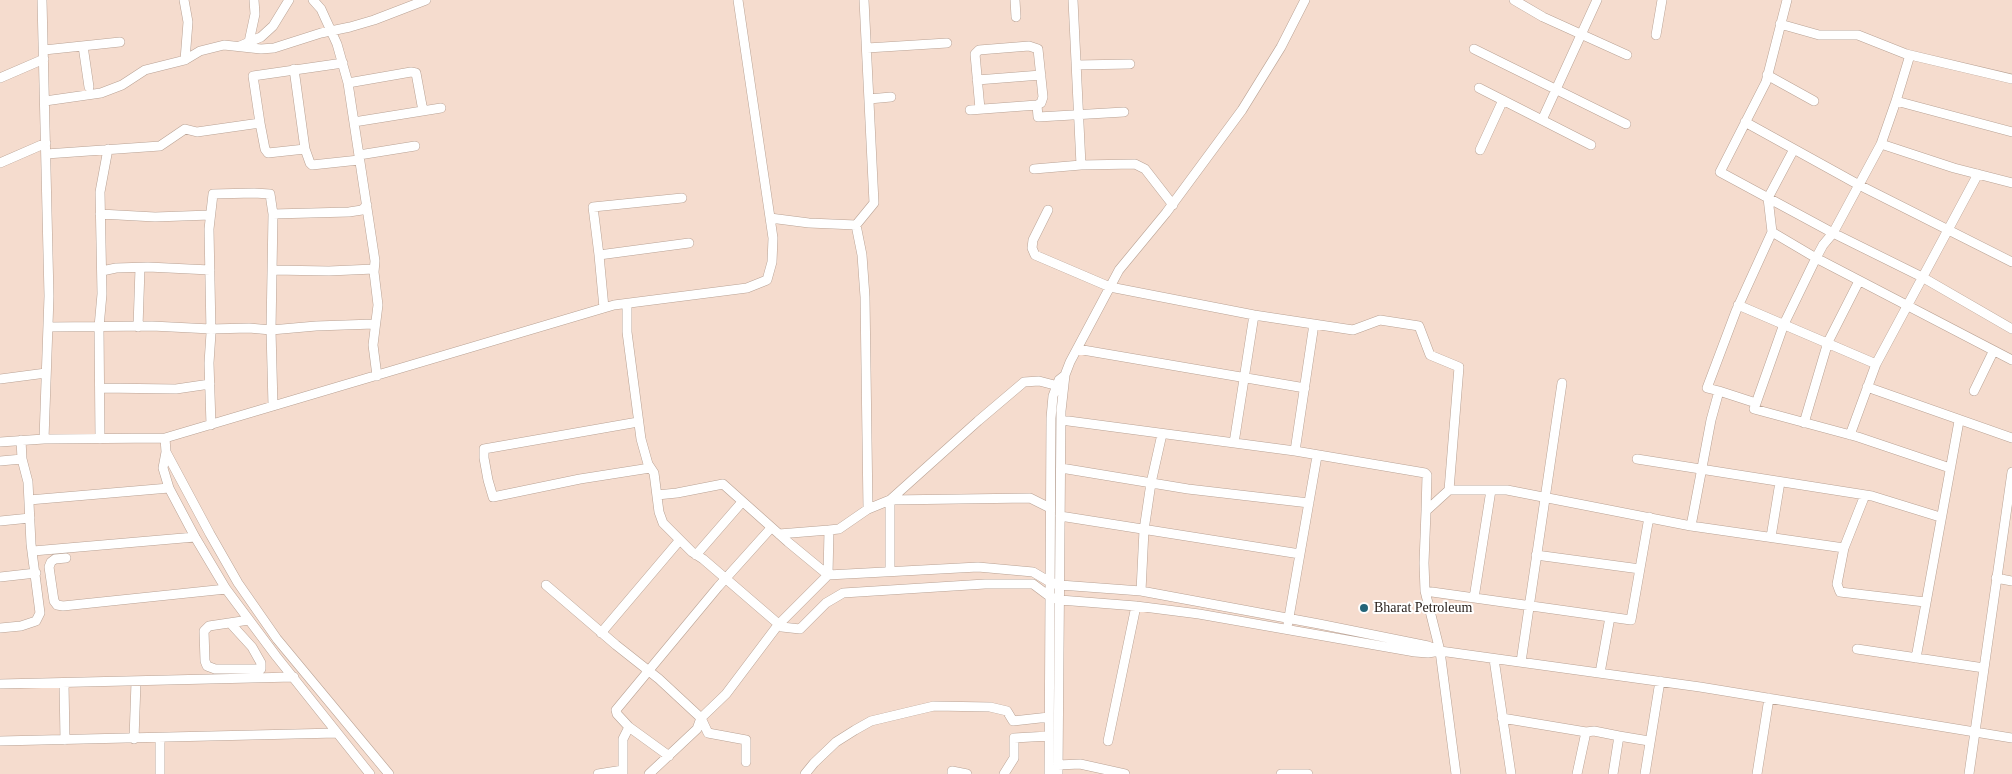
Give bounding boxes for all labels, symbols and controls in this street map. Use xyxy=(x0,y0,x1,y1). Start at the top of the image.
place label: Bharat Petroleum xyxy=(1374,600,1490,616)
marker: Bharat Petroleum xyxy=(1358,602,1370,614)

